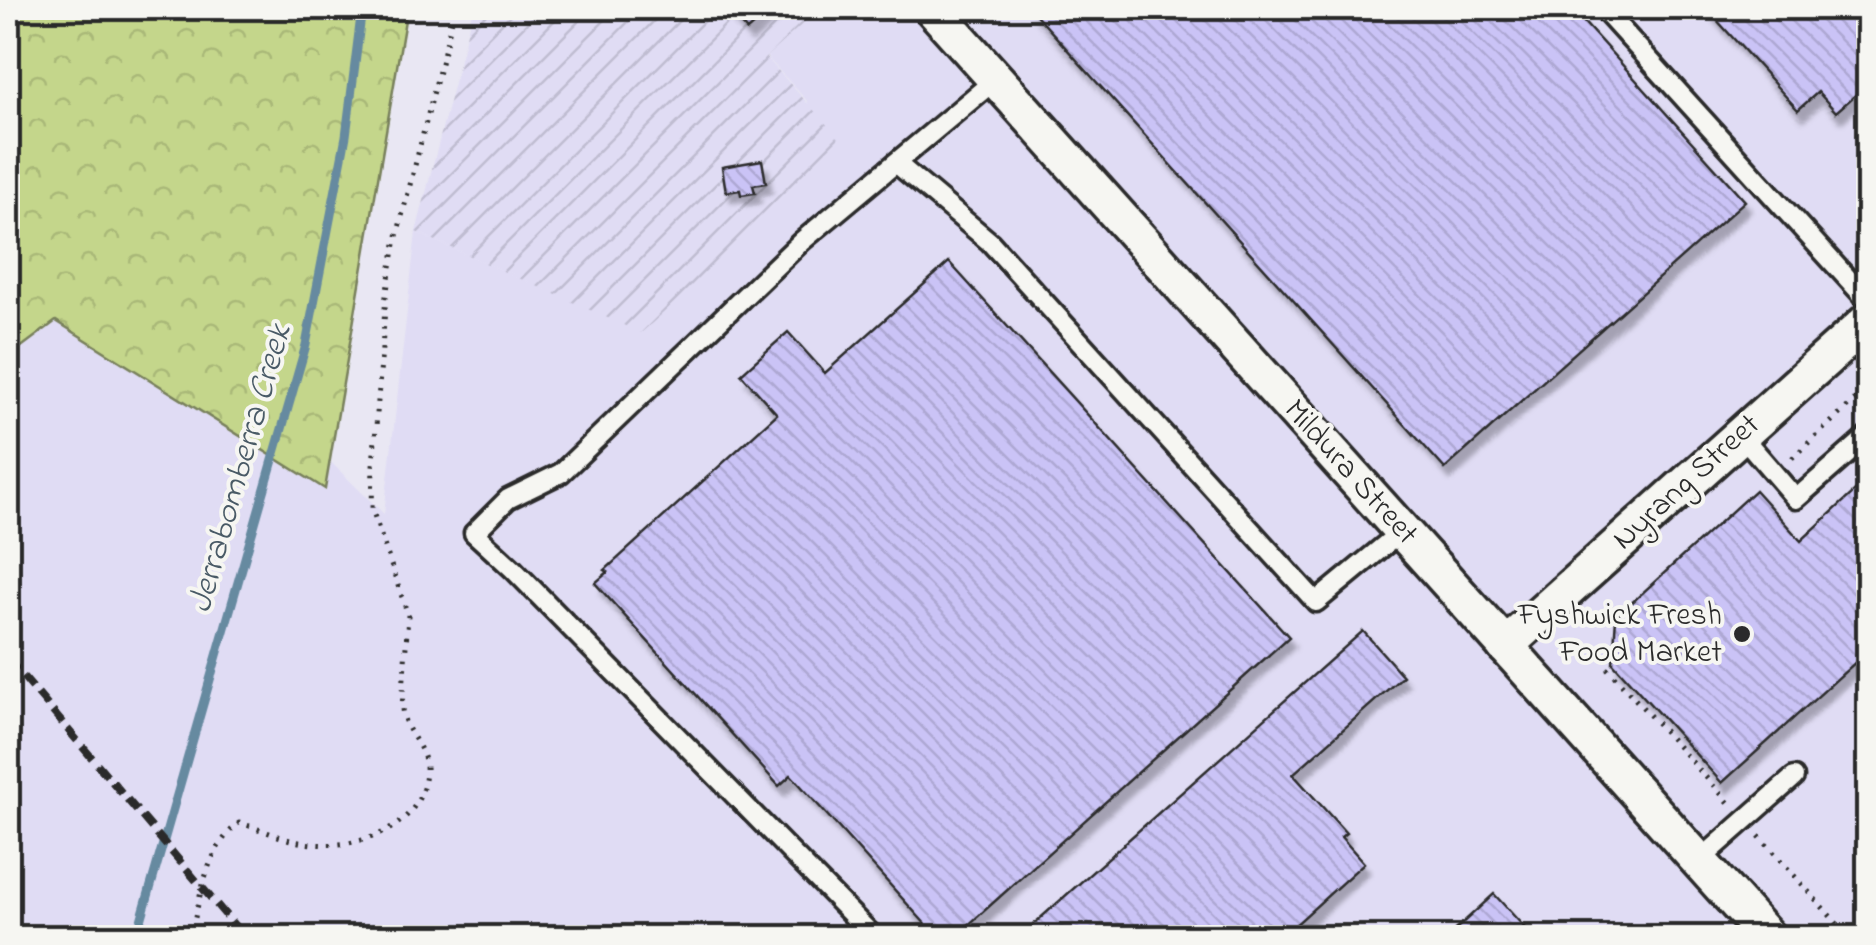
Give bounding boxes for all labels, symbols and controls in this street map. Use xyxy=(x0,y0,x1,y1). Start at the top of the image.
water label: Jerrabomberra Creek xyxy=(175,317,307,619)
street label: Mildura Street xyxy=(1271,389,1429,557)
street label: Nyrang Street xyxy=(1602,403,1772,562)
place label: Fyshwick Fresh Food Market xyxy=(1517,593,1722,677)
marker: Fyshwick Fresh Food Market xyxy=(1731,623,1753,645)

